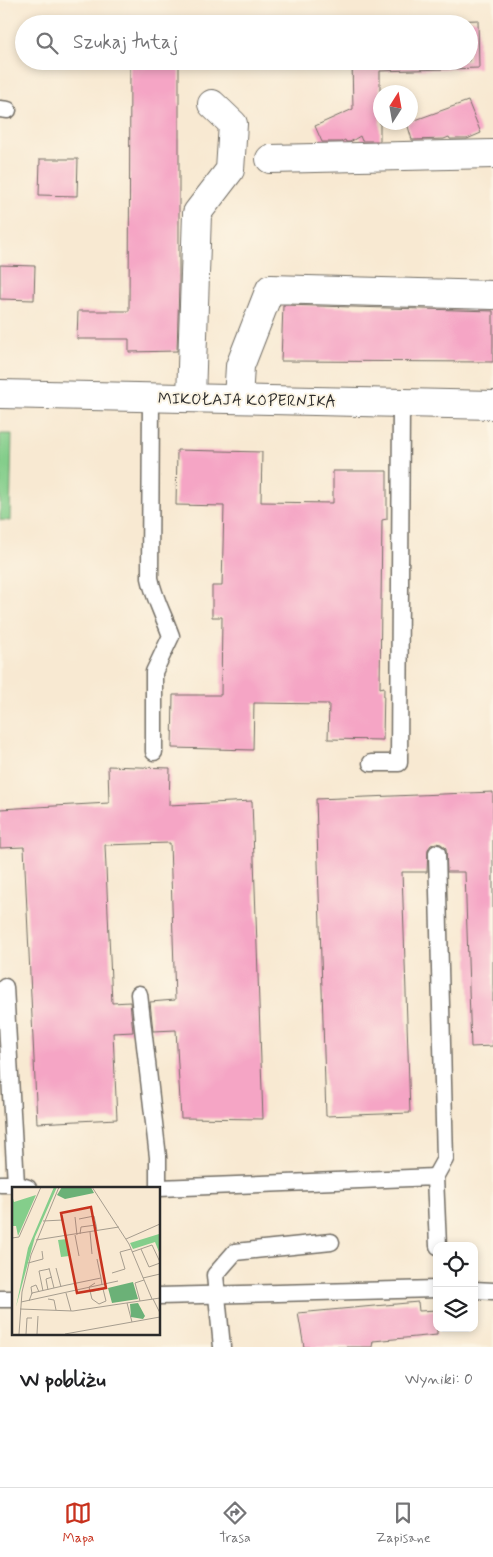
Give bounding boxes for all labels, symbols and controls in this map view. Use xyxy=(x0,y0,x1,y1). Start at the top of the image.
search box xyxy=(15,15,478,70)
icon: search xyxy=(33,29,61,57)
text: Szukaj tutaj xyxy=(73,30,178,55)
north arrow xyxy=(373,85,418,130)
street label: MIKOŁAJA KOPERNIKA xyxy=(158,388,336,413)
inset map xyxy=(12,1187,160,1334)
map controls xyxy=(433,1242,478,1332)
button: locate xyxy=(433,1242,478,1287)
button: layers xyxy=(433,1287,478,1332)
text: W pobliżu xyxy=(20,1366,106,1394)
text: Wyniki: 0 xyxy=(405,1369,473,1390)
tab: Mapa xyxy=(62,1499,94,1547)
tab: Trasa xyxy=(219,1499,251,1547)
tab: Zapisane xyxy=(376,1499,431,1547)

